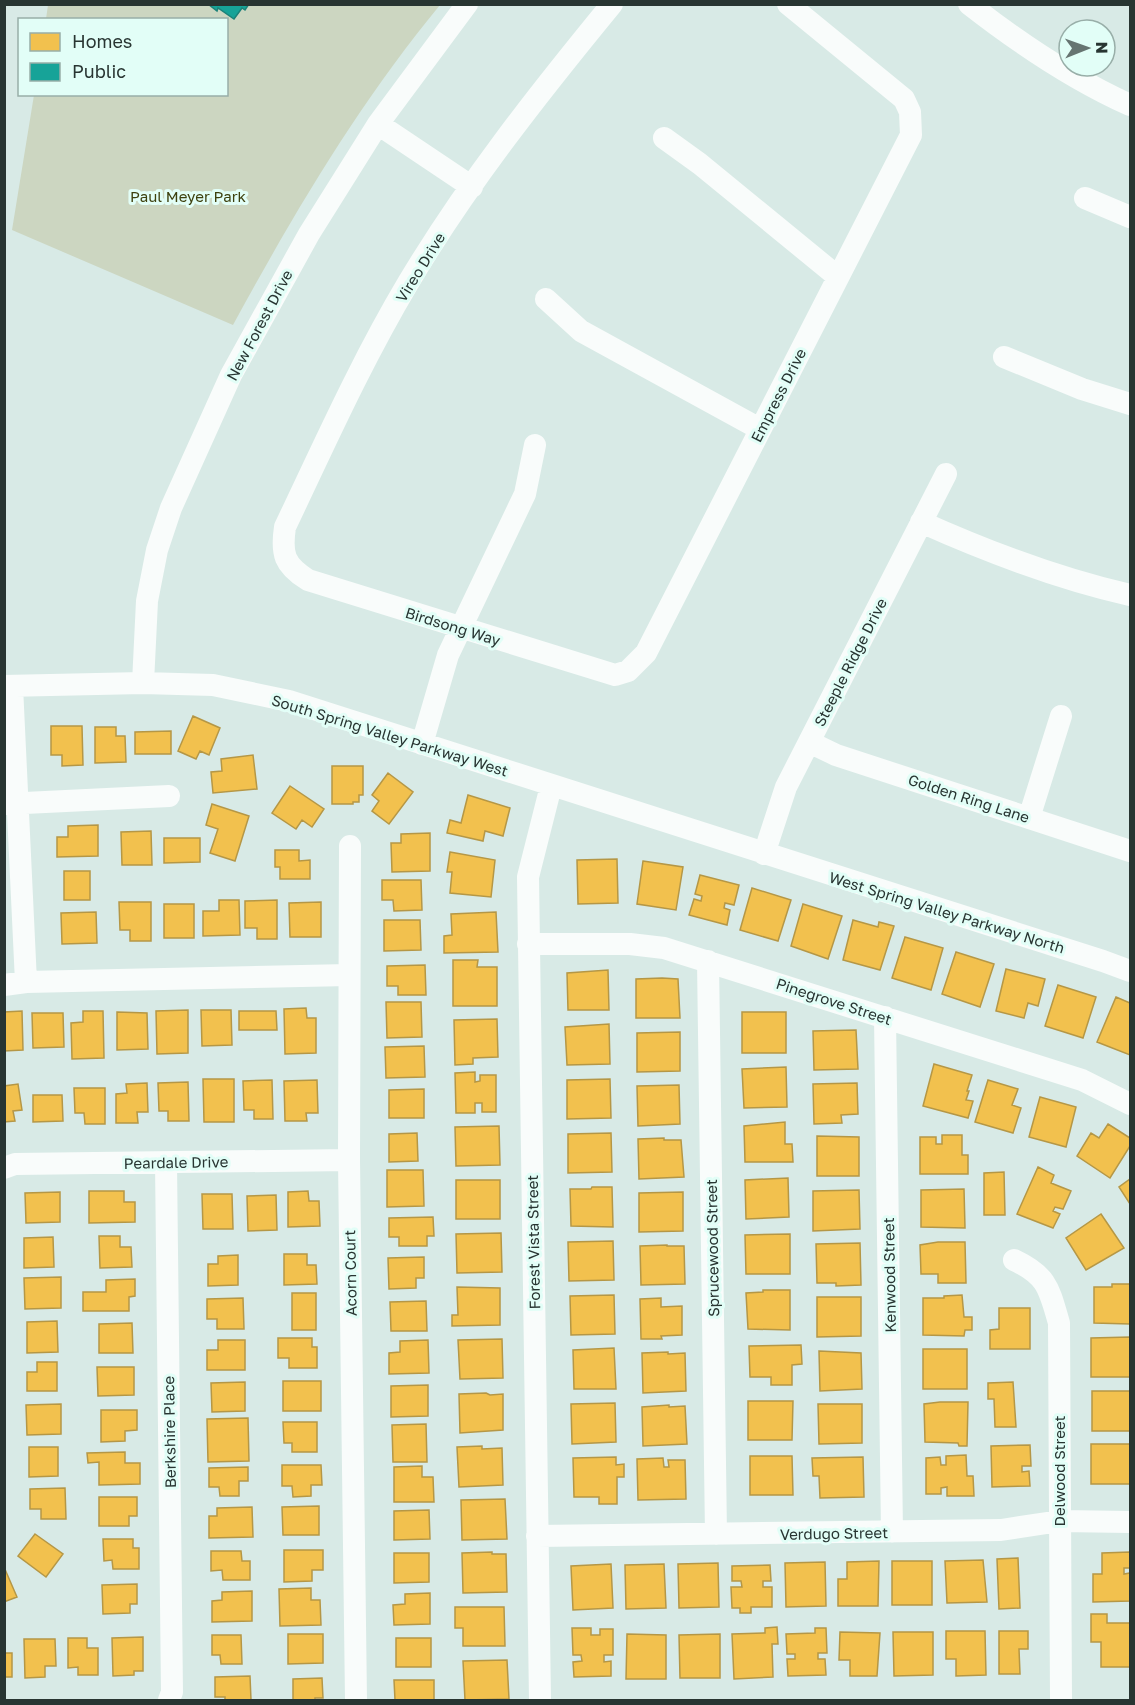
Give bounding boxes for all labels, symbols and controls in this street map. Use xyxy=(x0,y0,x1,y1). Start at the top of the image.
legend xyxy=(18,18,228,96)
north arrow xyxy=(1057,18,1117,78)
text: Homes xyxy=(72,30,132,52)
text: N xyxy=(1092,41,1112,54)
text: Public xyxy=(72,60,126,82)
park label: Paul Meyer Park xyxy=(130,187,246,205)
street label: Vireo Drive xyxy=(392,229,449,305)
street label: New Forest Drive xyxy=(222,266,296,383)
street label: Empress Drive xyxy=(747,345,810,445)
street label: Steeple Ridge Drive xyxy=(810,595,890,729)
street label: Birdsong Way xyxy=(403,603,503,649)
street label: South Spring Valley Parkway West xyxy=(270,690,510,780)
street label: Golden Ring Lane xyxy=(906,770,1032,826)
street label: West Spring Valley Parkway North xyxy=(827,868,1067,956)
street label: Pinegrove Street xyxy=(774,974,894,1028)
street label: Peardale Drive xyxy=(124,1152,229,1172)
street label: Forest Vista Street xyxy=(523,1175,543,1309)
street label: Sprucewood Street xyxy=(702,1179,722,1317)
street label: Kenwood Street xyxy=(879,1217,899,1333)
street label: Acorn Court xyxy=(340,1230,360,1316)
street label: Berkshire Place xyxy=(159,1375,179,1488)
street label: Delwood Street xyxy=(1050,1415,1068,1527)
street label: Verdugo Street xyxy=(780,1523,888,1543)

